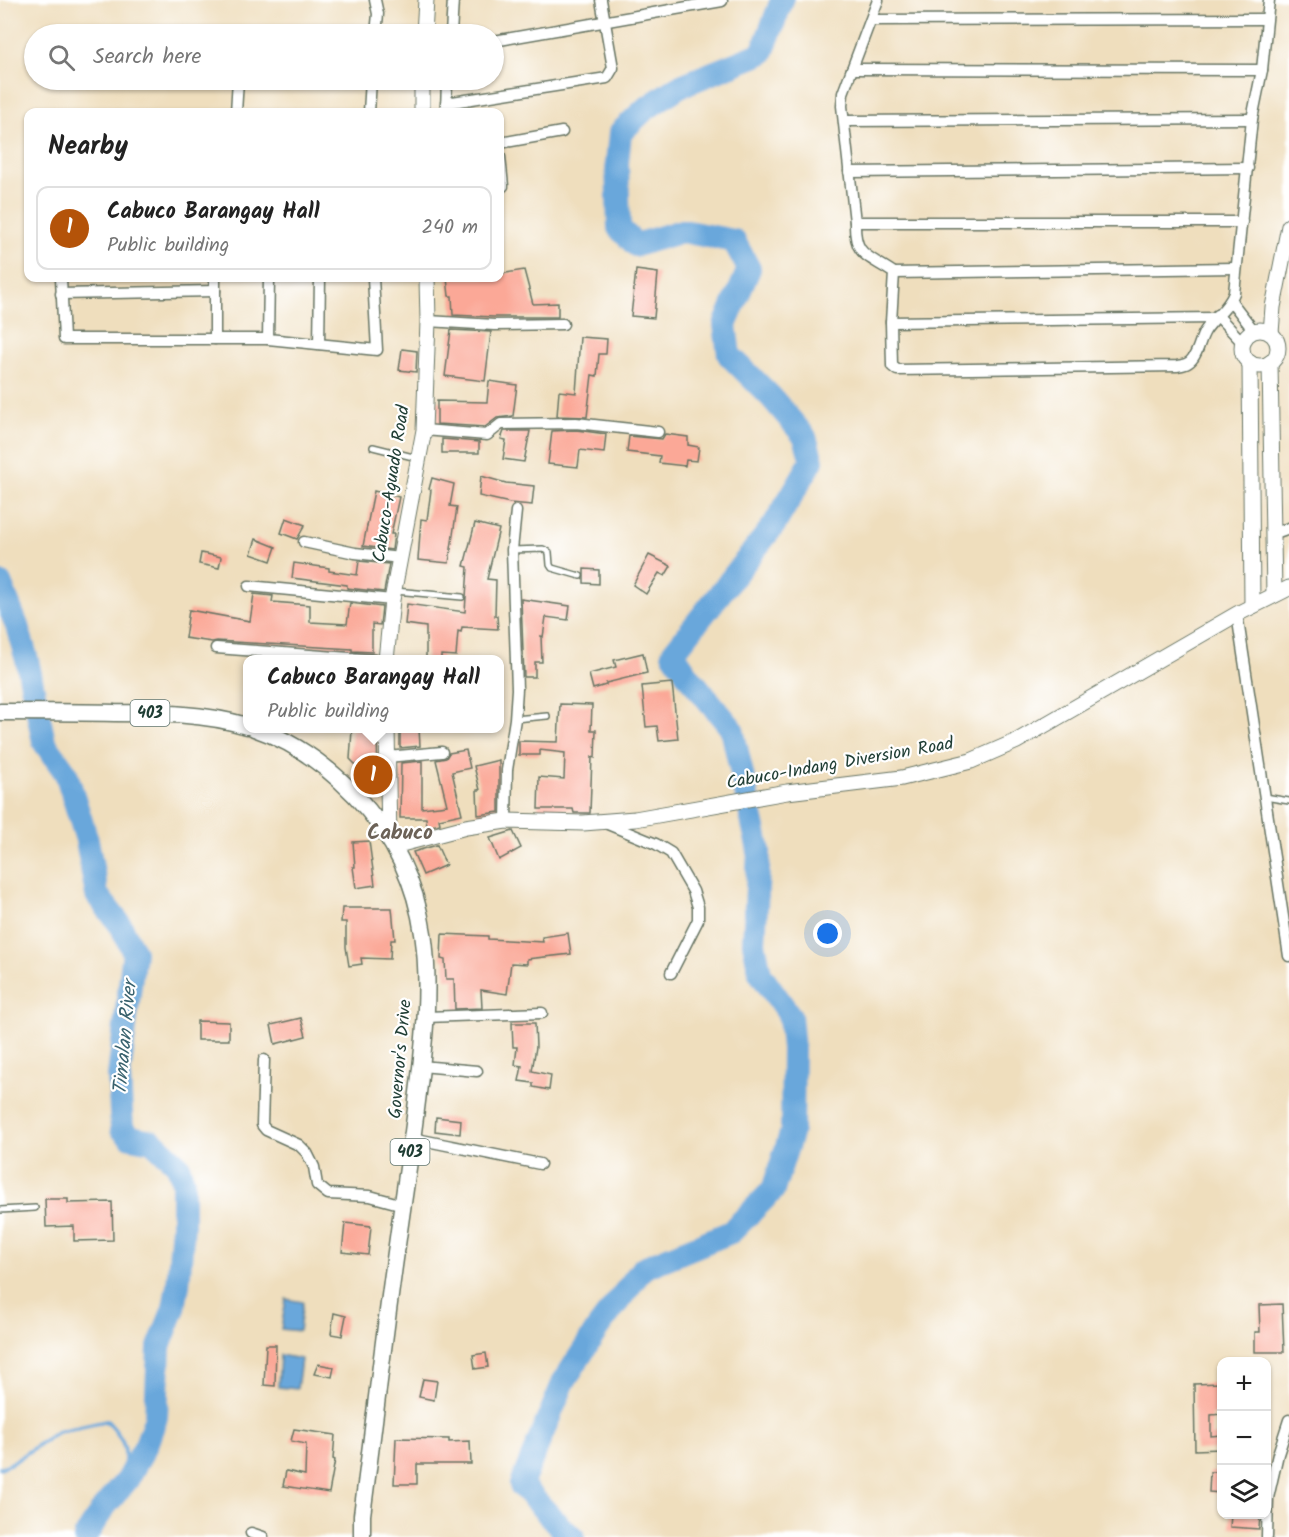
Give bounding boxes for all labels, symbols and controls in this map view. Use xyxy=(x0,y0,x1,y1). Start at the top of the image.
search box xyxy=(24,24,504,90)
text: Search here xyxy=(93,40,201,75)
icon: search xyxy=(45,41,78,74)
text: Nearby xyxy=(48,126,128,168)
text: Cabuco Barangay Hall xyxy=(107,195,320,230)
text: 1 xyxy=(66,212,73,244)
text: 240 m xyxy=(421,212,478,244)
text: Public building xyxy=(107,230,229,262)
street label: Cabuco-Aguado Road xyxy=(365,402,419,565)
popup xyxy=(243,655,504,733)
text: Cabuco Barangay Hall xyxy=(267,661,480,696)
text: Public building xyxy=(267,696,390,728)
road number: 403 xyxy=(130,700,170,726)
street label: Cabuco-Indang Diversion Road xyxy=(724,730,957,798)
pin: 1 xyxy=(354,752,392,798)
district label: Cabuco xyxy=(367,817,433,850)
your location xyxy=(813,919,842,948)
water label: Timalan River xyxy=(105,975,147,1096)
street label: Governor's Drive xyxy=(381,998,421,1120)
road number: 403 xyxy=(390,1139,430,1165)
map controls xyxy=(1217,1357,1271,1519)
button: + xyxy=(1217,1357,1271,1411)
button: − xyxy=(1217,1411,1271,1465)
button: layers xyxy=(1217,1465,1271,1519)

